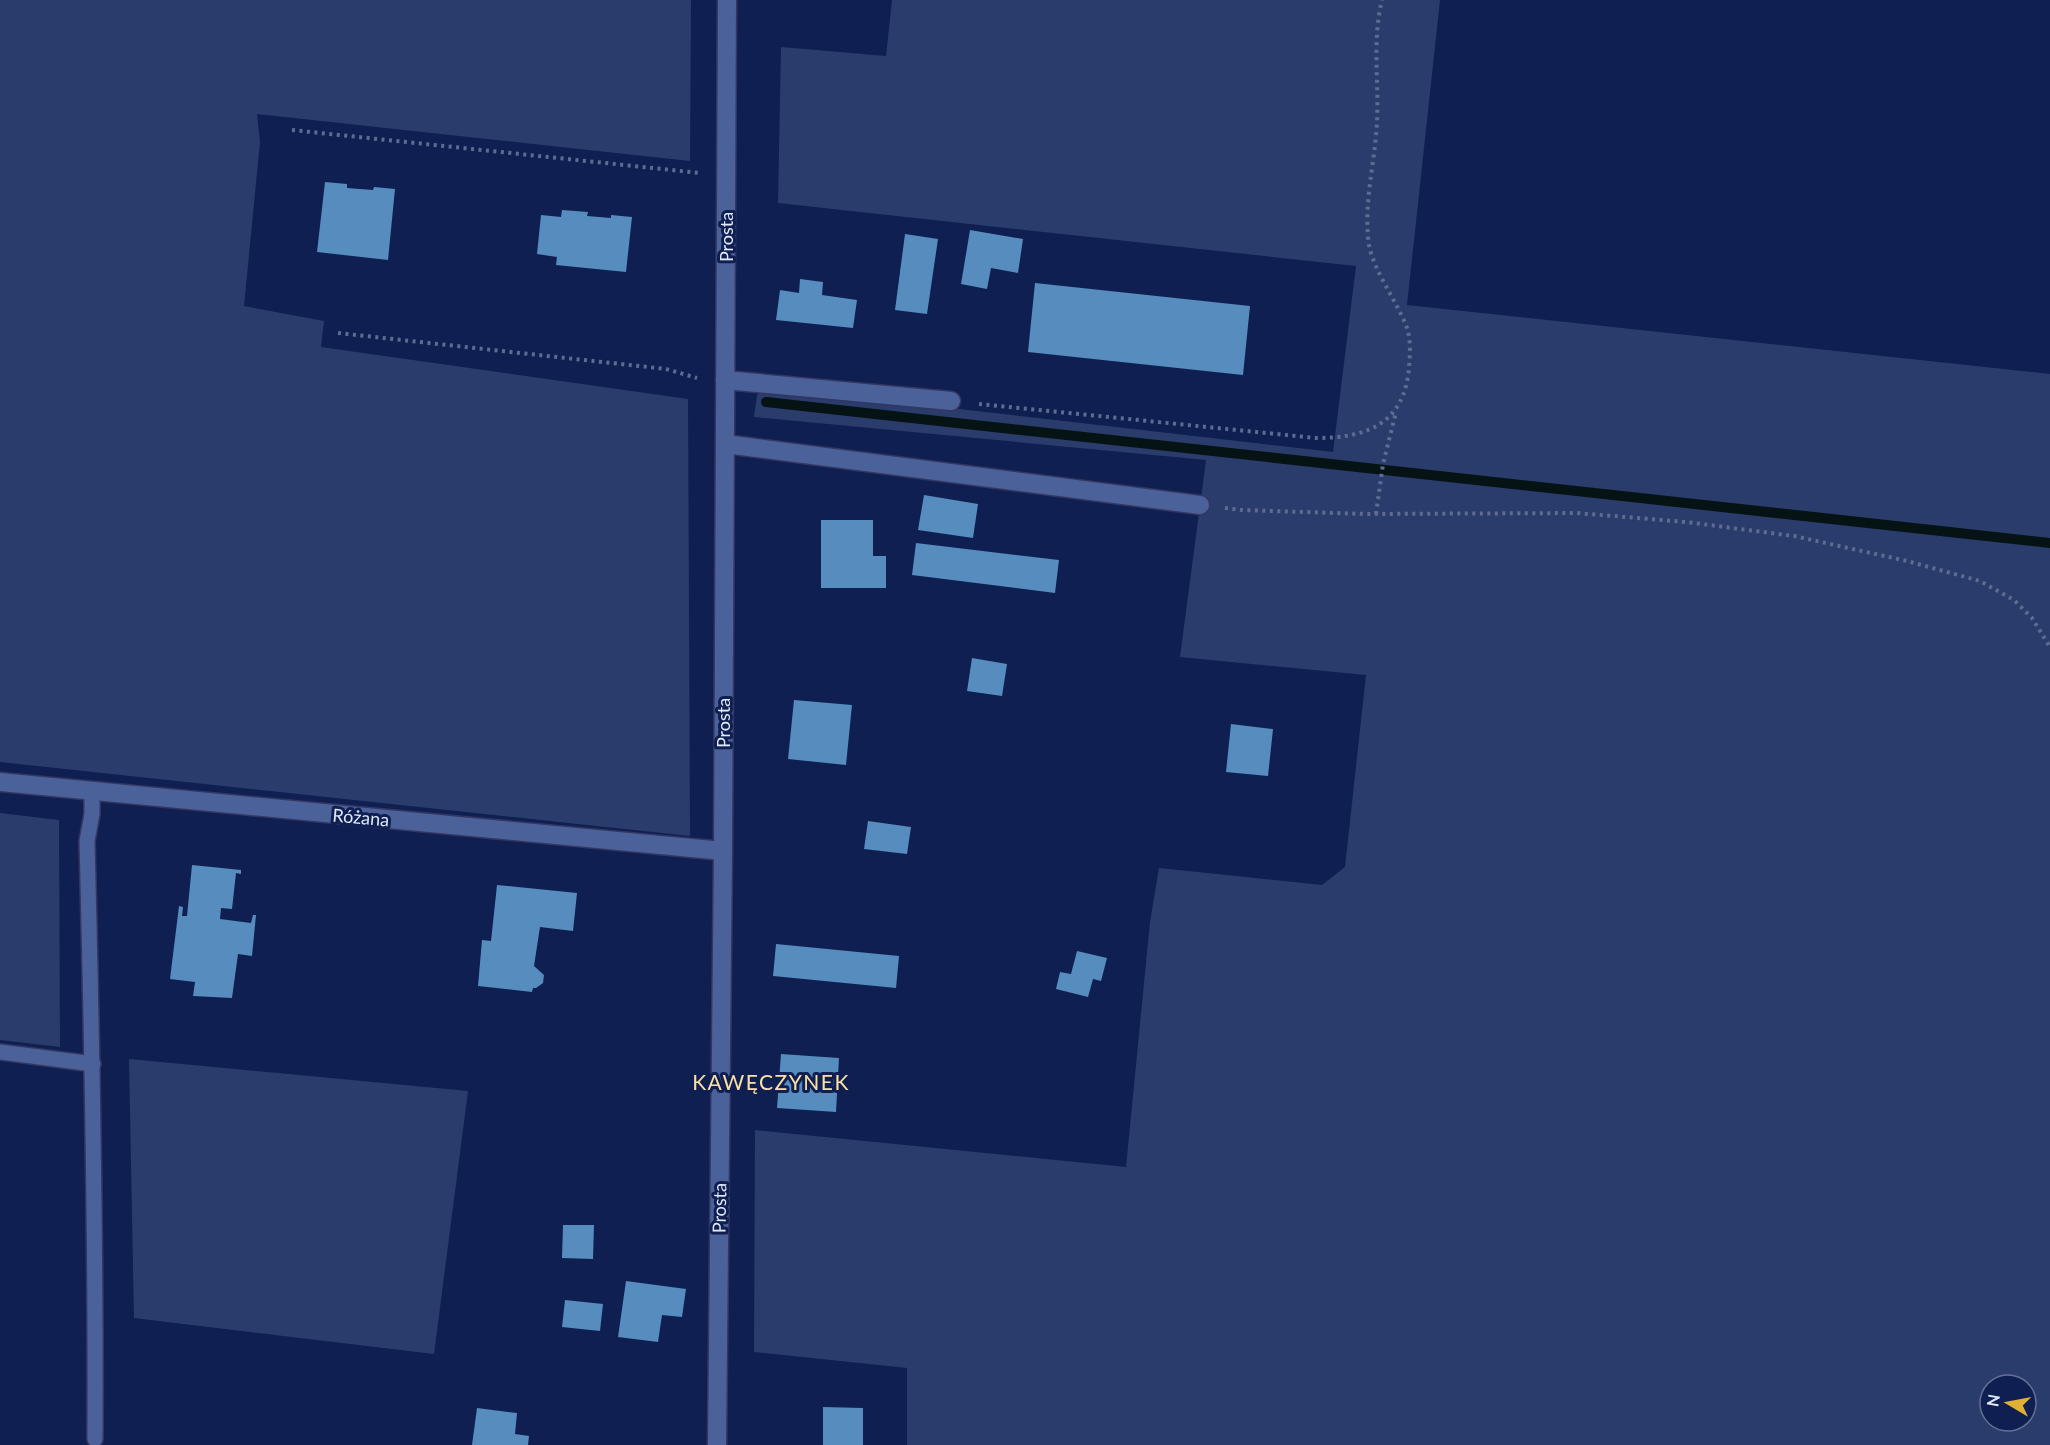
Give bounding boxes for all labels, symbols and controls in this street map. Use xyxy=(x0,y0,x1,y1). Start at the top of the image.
street label: Prosta xyxy=(715,212,737,262)
street label: Prosta xyxy=(712,698,734,748)
street label: Różana xyxy=(332,804,390,830)
district label: KAWĘCZYNEK xyxy=(692,1069,850,1094)
street label: Prosta xyxy=(708,1183,730,1233)
north arrow xyxy=(1978,1373,2038,1433)
text: N xyxy=(1982,1393,2003,1408)

